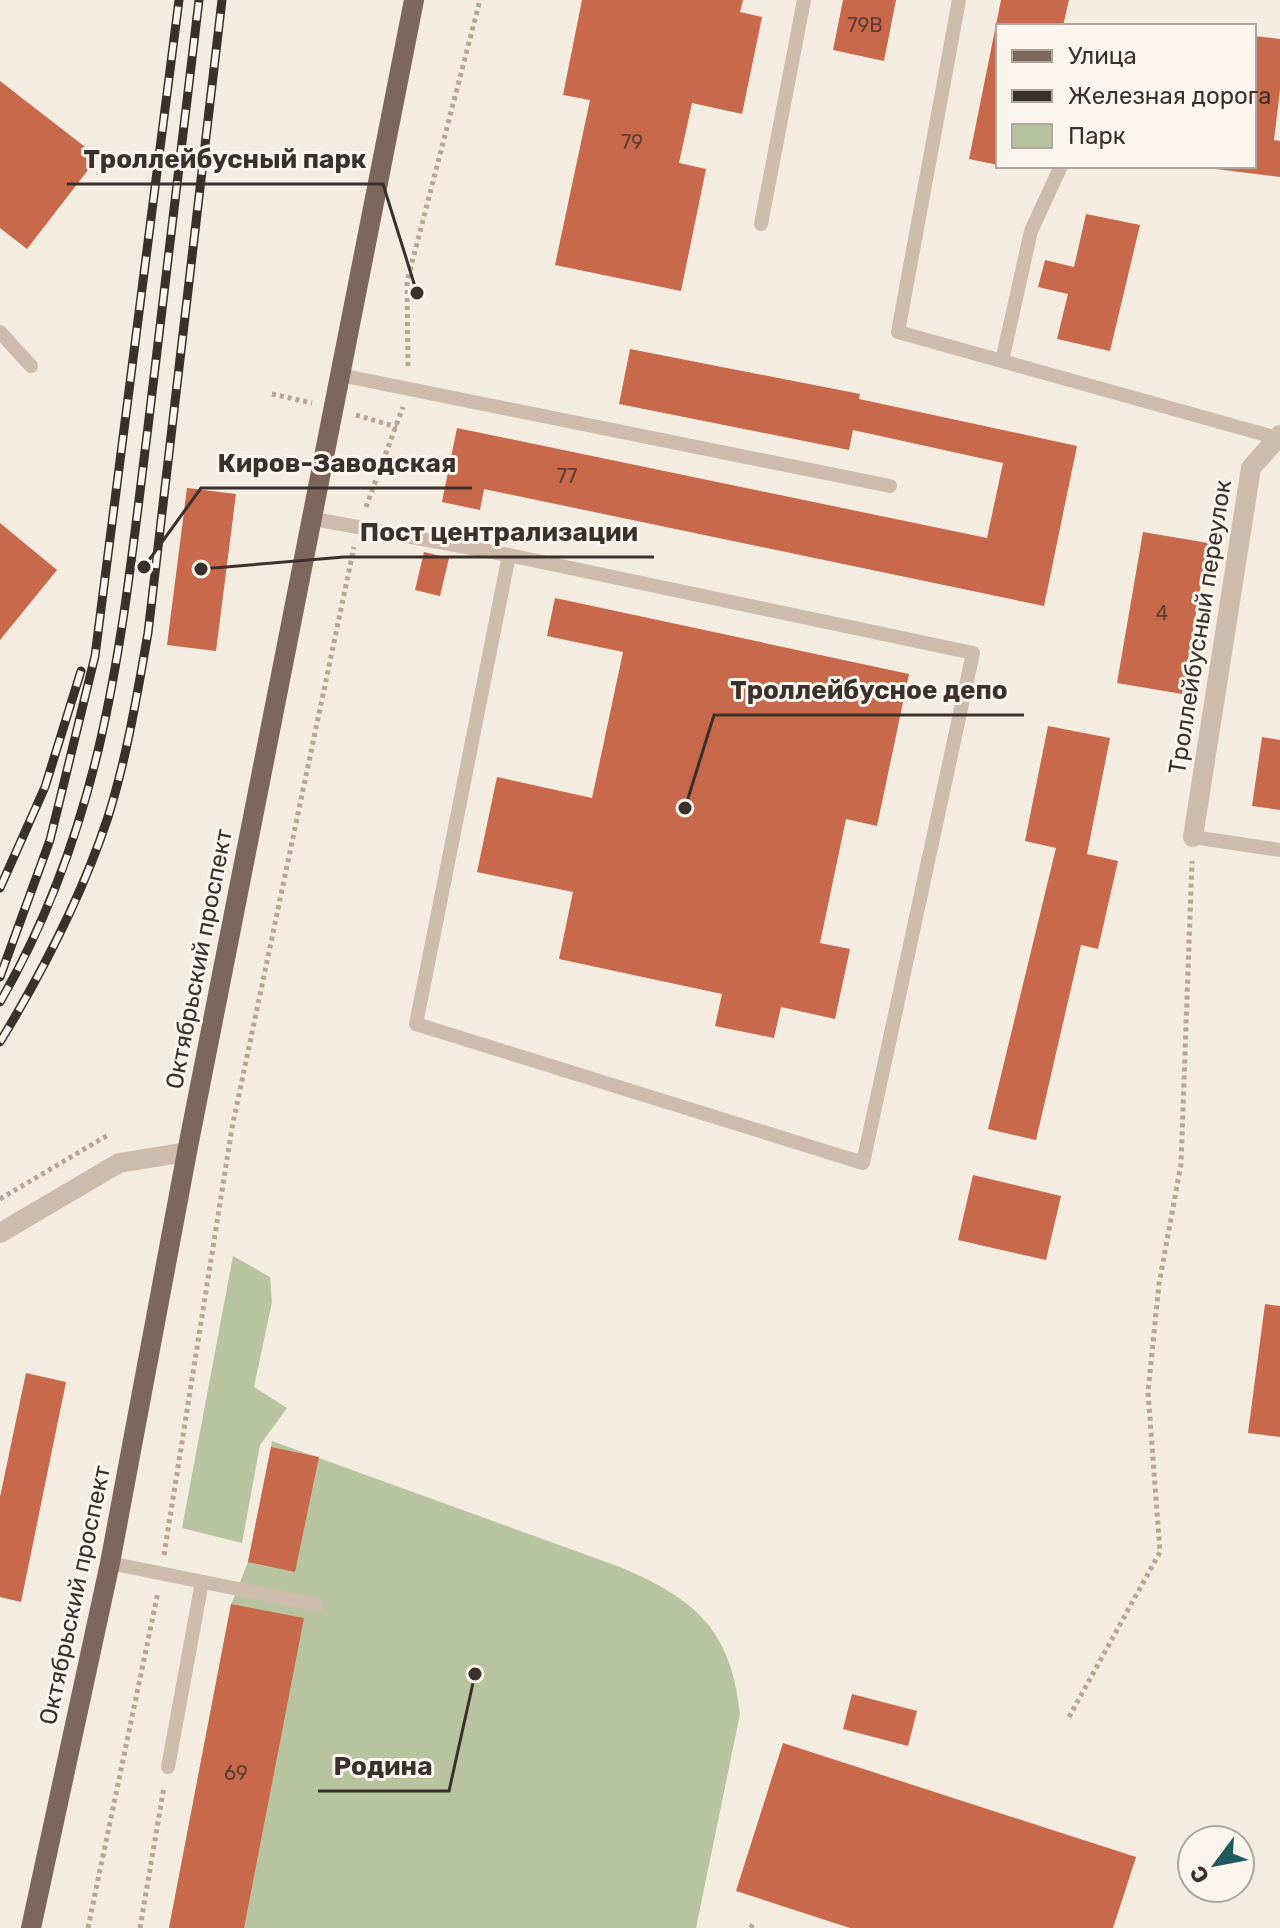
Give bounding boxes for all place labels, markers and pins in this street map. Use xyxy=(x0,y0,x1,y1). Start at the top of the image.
callout: Троллейбусный парк xyxy=(67,134,383,184)
callout: Киров-Заводская xyxy=(201,438,472,488)
callout: Пост централизации xyxy=(344,507,654,557)
callout: Троллейбусное депо xyxy=(714,665,1024,715)
callout: Родина xyxy=(318,1741,449,1791)

